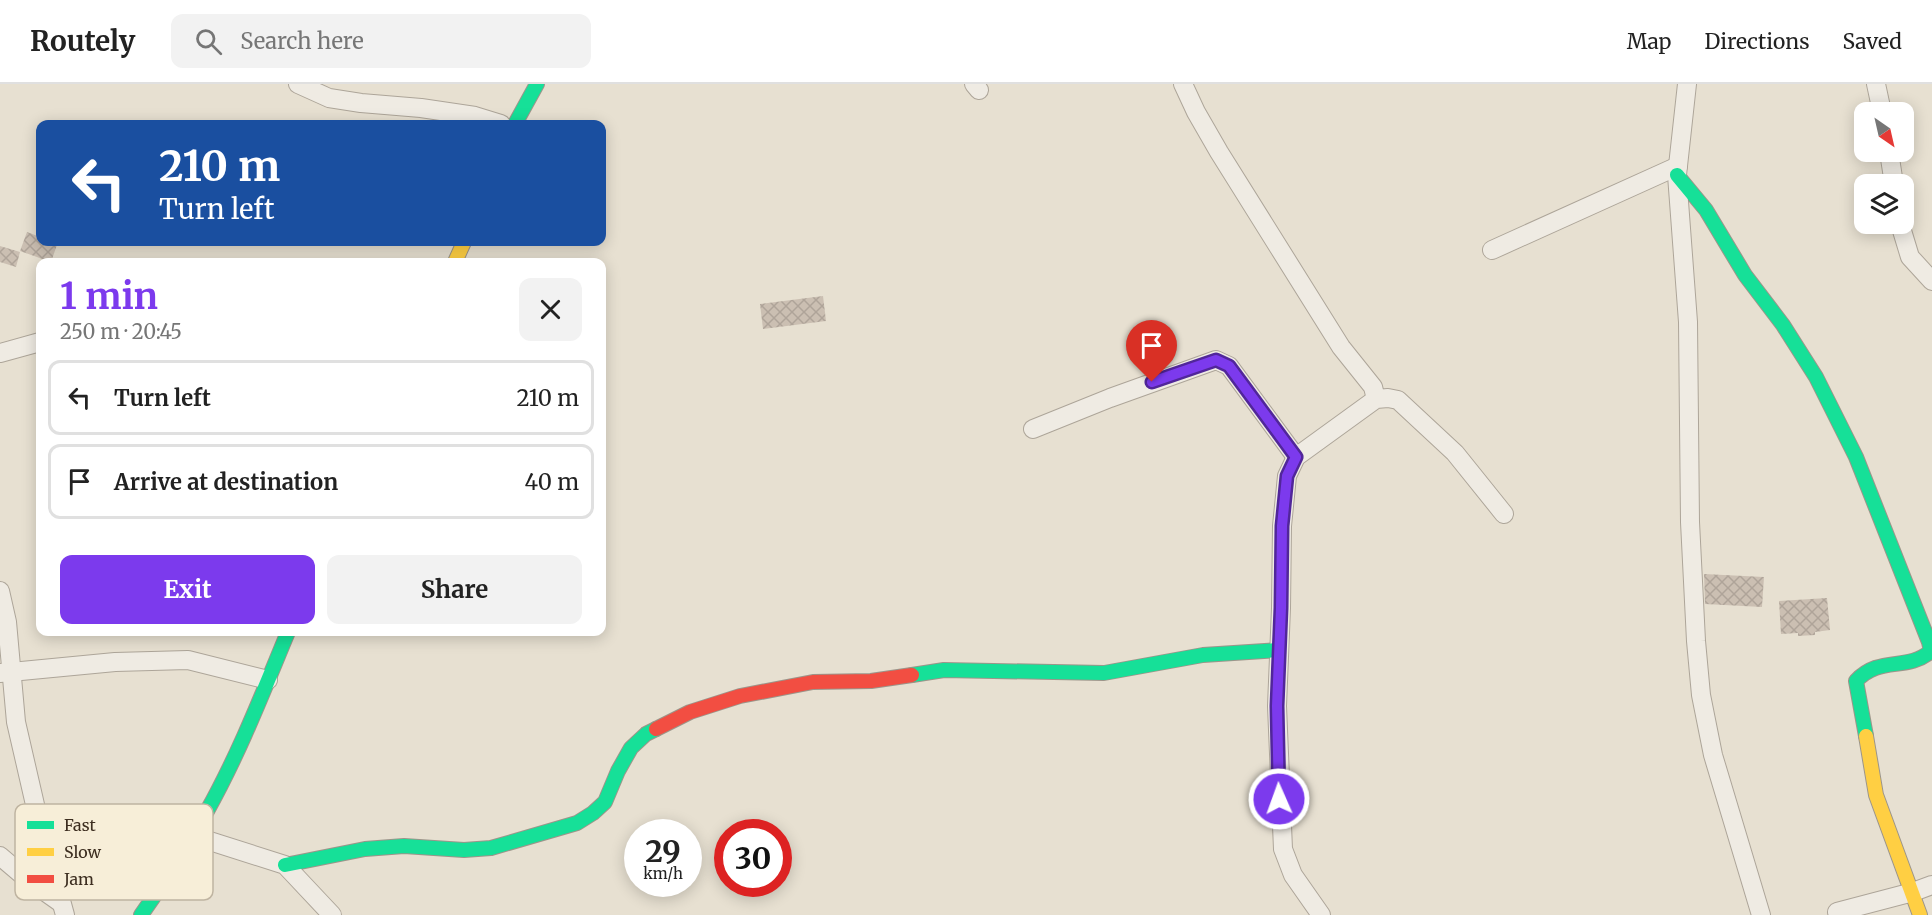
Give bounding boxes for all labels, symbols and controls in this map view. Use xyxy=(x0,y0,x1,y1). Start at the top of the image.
search box xyxy=(171,14,591,68)
text: Routely xyxy=(30,23,135,59)
icon: search xyxy=(192,25,225,58)
text: Search here xyxy=(240,27,364,55)
text: Map xyxy=(1627,28,1671,55)
text: Directions xyxy=(1704,28,1809,55)
text: Saved xyxy=(1842,28,1902,55)
north arrow xyxy=(1854,102,1914,162)
map controls xyxy=(1854,102,1914,234)
text: 210 m xyxy=(159,140,280,192)
icon: left xyxy=(60,144,138,222)
button: layers xyxy=(1854,174,1914,234)
text: Turn left xyxy=(159,192,274,226)
text: 1 min xyxy=(60,274,158,319)
button: close xyxy=(519,278,582,341)
text: 250 m · 20:45 xyxy=(60,319,182,344)
pin xyxy=(1126,320,1177,382)
icon: arrive xyxy=(1135,329,1168,362)
icon: left xyxy=(63,381,96,414)
text: Turn left xyxy=(114,384,211,412)
text: 210 m xyxy=(516,384,579,412)
icon: arrive xyxy=(63,465,96,498)
text: Arrive at destination xyxy=(114,468,338,496)
text: 40 m xyxy=(524,468,579,496)
button: Exit xyxy=(60,555,315,624)
button: Share xyxy=(327,555,582,624)
position arrow xyxy=(1247,767,1311,831)
legend xyxy=(15,804,213,900)
text: Fast xyxy=(64,815,97,835)
speed limit sign: 30 xyxy=(714,819,792,897)
text: 29 xyxy=(645,832,681,870)
text: Slow xyxy=(64,842,102,862)
text: km/h xyxy=(643,864,683,883)
text: Jam xyxy=(63,869,94,889)

